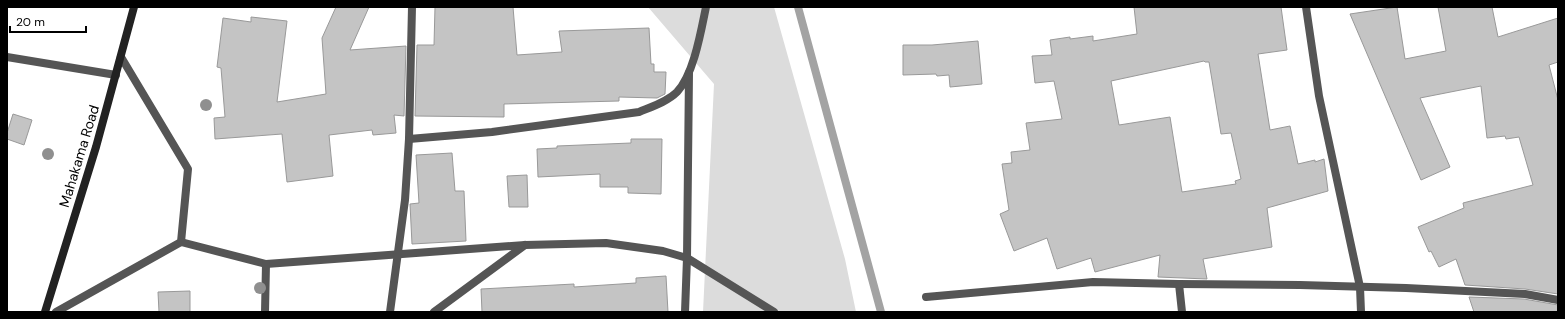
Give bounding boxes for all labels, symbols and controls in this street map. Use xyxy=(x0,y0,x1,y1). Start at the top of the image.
scale bar xyxy=(10,8,86,34)
text: 20 m xyxy=(16,14,45,30)
street label: Mahakama Road xyxy=(55,103,103,209)

